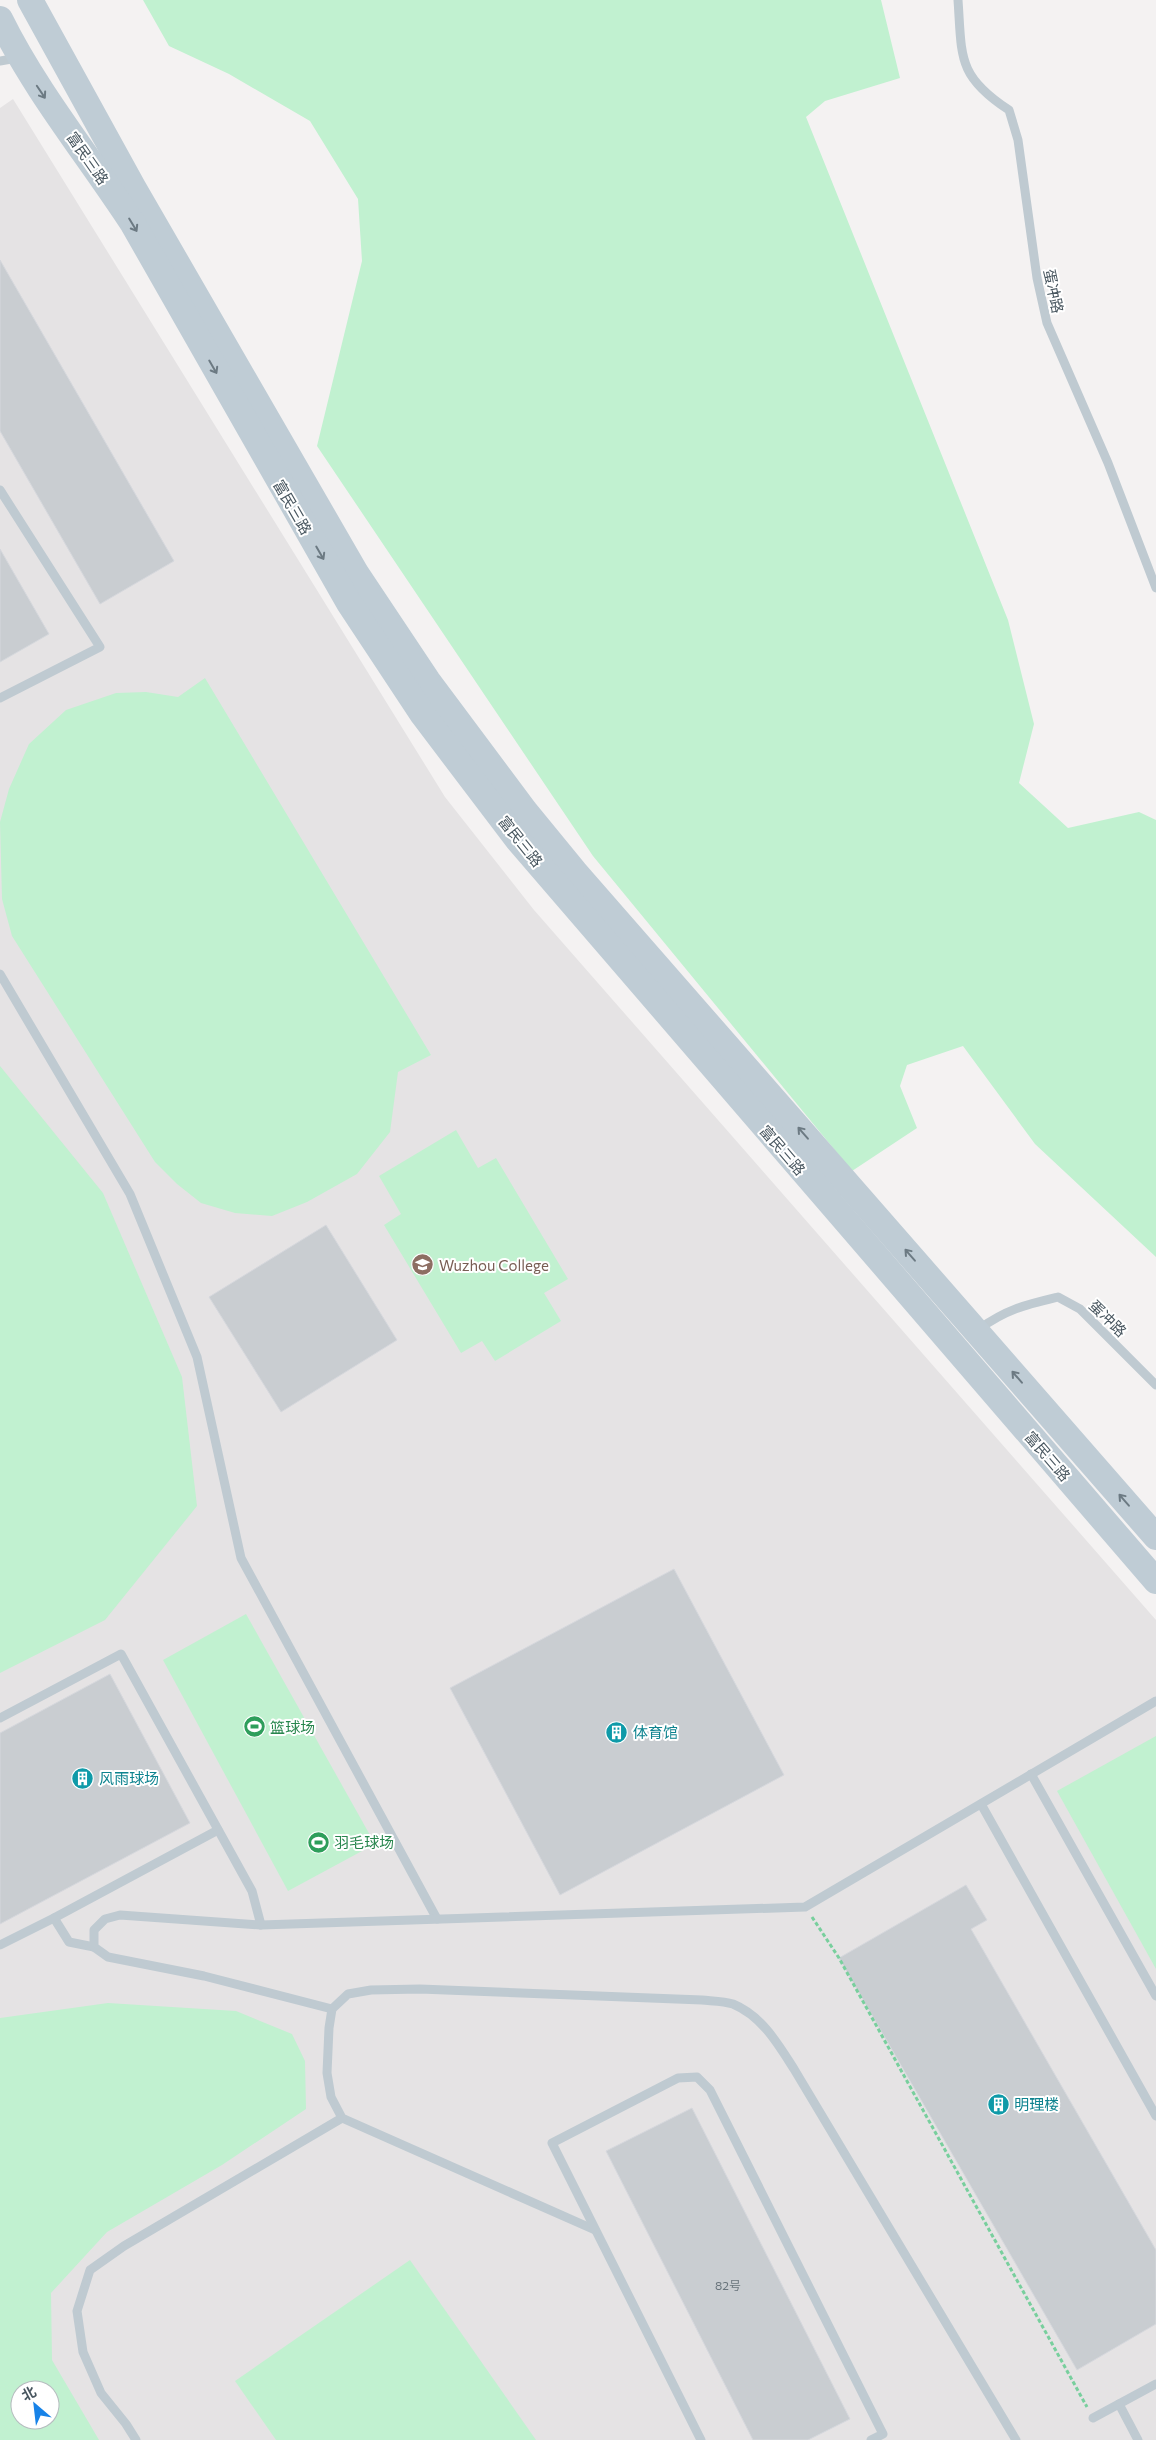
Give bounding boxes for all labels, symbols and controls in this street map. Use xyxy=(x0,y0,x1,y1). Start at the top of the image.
one-way arrow xyxy=(36,84,46,98)
street label: 富民三路 xyxy=(63,128,113,188)
one-way arrow xyxy=(128,218,138,232)
street label: 蛋冲路 xyxy=(1041,267,1067,315)
one-way arrow xyxy=(208,359,218,374)
street label: 富民三路 xyxy=(270,477,316,537)
one-way arrow xyxy=(315,546,325,560)
street label: 富民三路 xyxy=(495,812,547,870)
street label: 富民三路 xyxy=(757,1121,809,1179)
one-way arrow xyxy=(798,1127,809,1140)
one-way arrow xyxy=(904,1249,916,1262)
school or university icon: Wuzhou College xyxy=(411,1253,435,1277)
place label: Wuzhou College xyxy=(439,1256,549,1274)
street label: 蛋冲路 xyxy=(1086,1296,1130,1340)
one-way arrow xyxy=(1011,1371,1023,1384)
street label: 富民三路 xyxy=(1022,1427,1074,1485)
one-way arrow xyxy=(1118,1493,1130,1506)
sports icon: 篮球场 xyxy=(242,1715,266,1739)
place label: 篮球场 xyxy=(270,1718,315,1736)
building icon: 体育馆 xyxy=(605,1720,629,1744)
place label: 体育馆 xyxy=(633,1723,678,1741)
building icon: 风雨球场 xyxy=(71,1766,95,1790)
place label: 风雨球场 xyxy=(99,1769,159,1787)
sports icon: 羽毛球场 xyxy=(306,1830,330,1854)
place label: 羽毛球场 xyxy=(334,1833,394,1851)
building icon: 明理楼 xyxy=(986,2092,1010,2116)
place label: 明理楼 xyxy=(1014,2095,1059,2113)
house number: 82号 xyxy=(715,2278,741,2292)
north arrow xyxy=(10,2380,60,2430)
text: 北 xyxy=(18,2382,39,2404)

